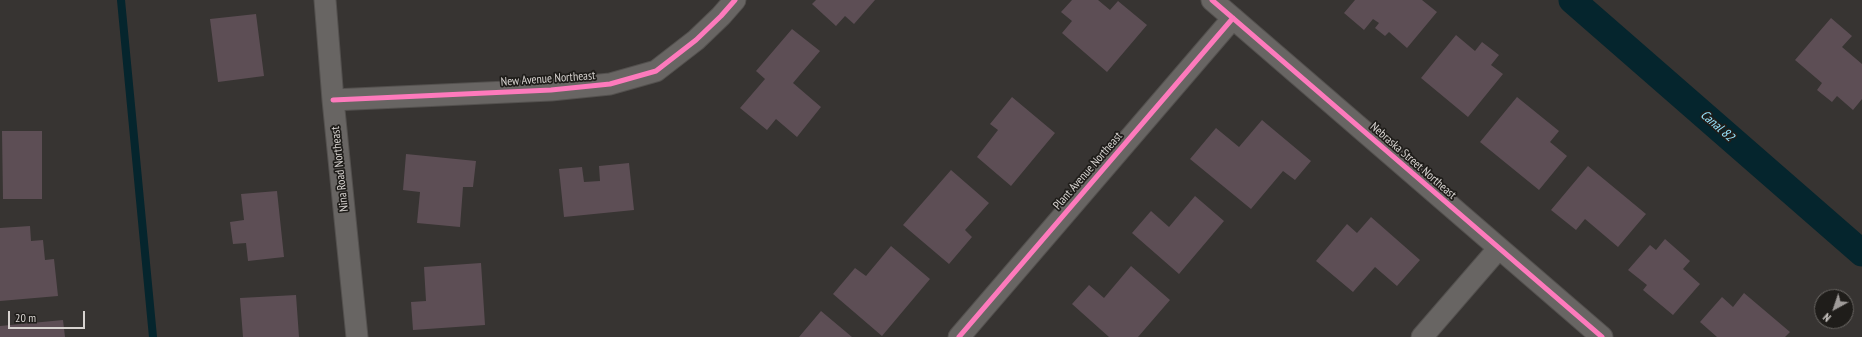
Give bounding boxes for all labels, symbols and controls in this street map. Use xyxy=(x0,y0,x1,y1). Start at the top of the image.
street label: New Avenue Northeast xyxy=(500,69,596,89)
water label: Canal 82 xyxy=(1697,107,1737,145)
street label: Nebraska Street Northeast xyxy=(1367,120,1459,202)
street label: Nina Road Northeast xyxy=(328,126,352,212)
street label: Plant Avenue Northeast xyxy=(1050,129,1126,213)
north arrow xyxy=(1814,289,1854,329)
scale bar xyxy=(10,303,87,329)
text: 20 m xyxy=(15,310,36,325)
text: N xyxy=(1820,310,1834,325)

